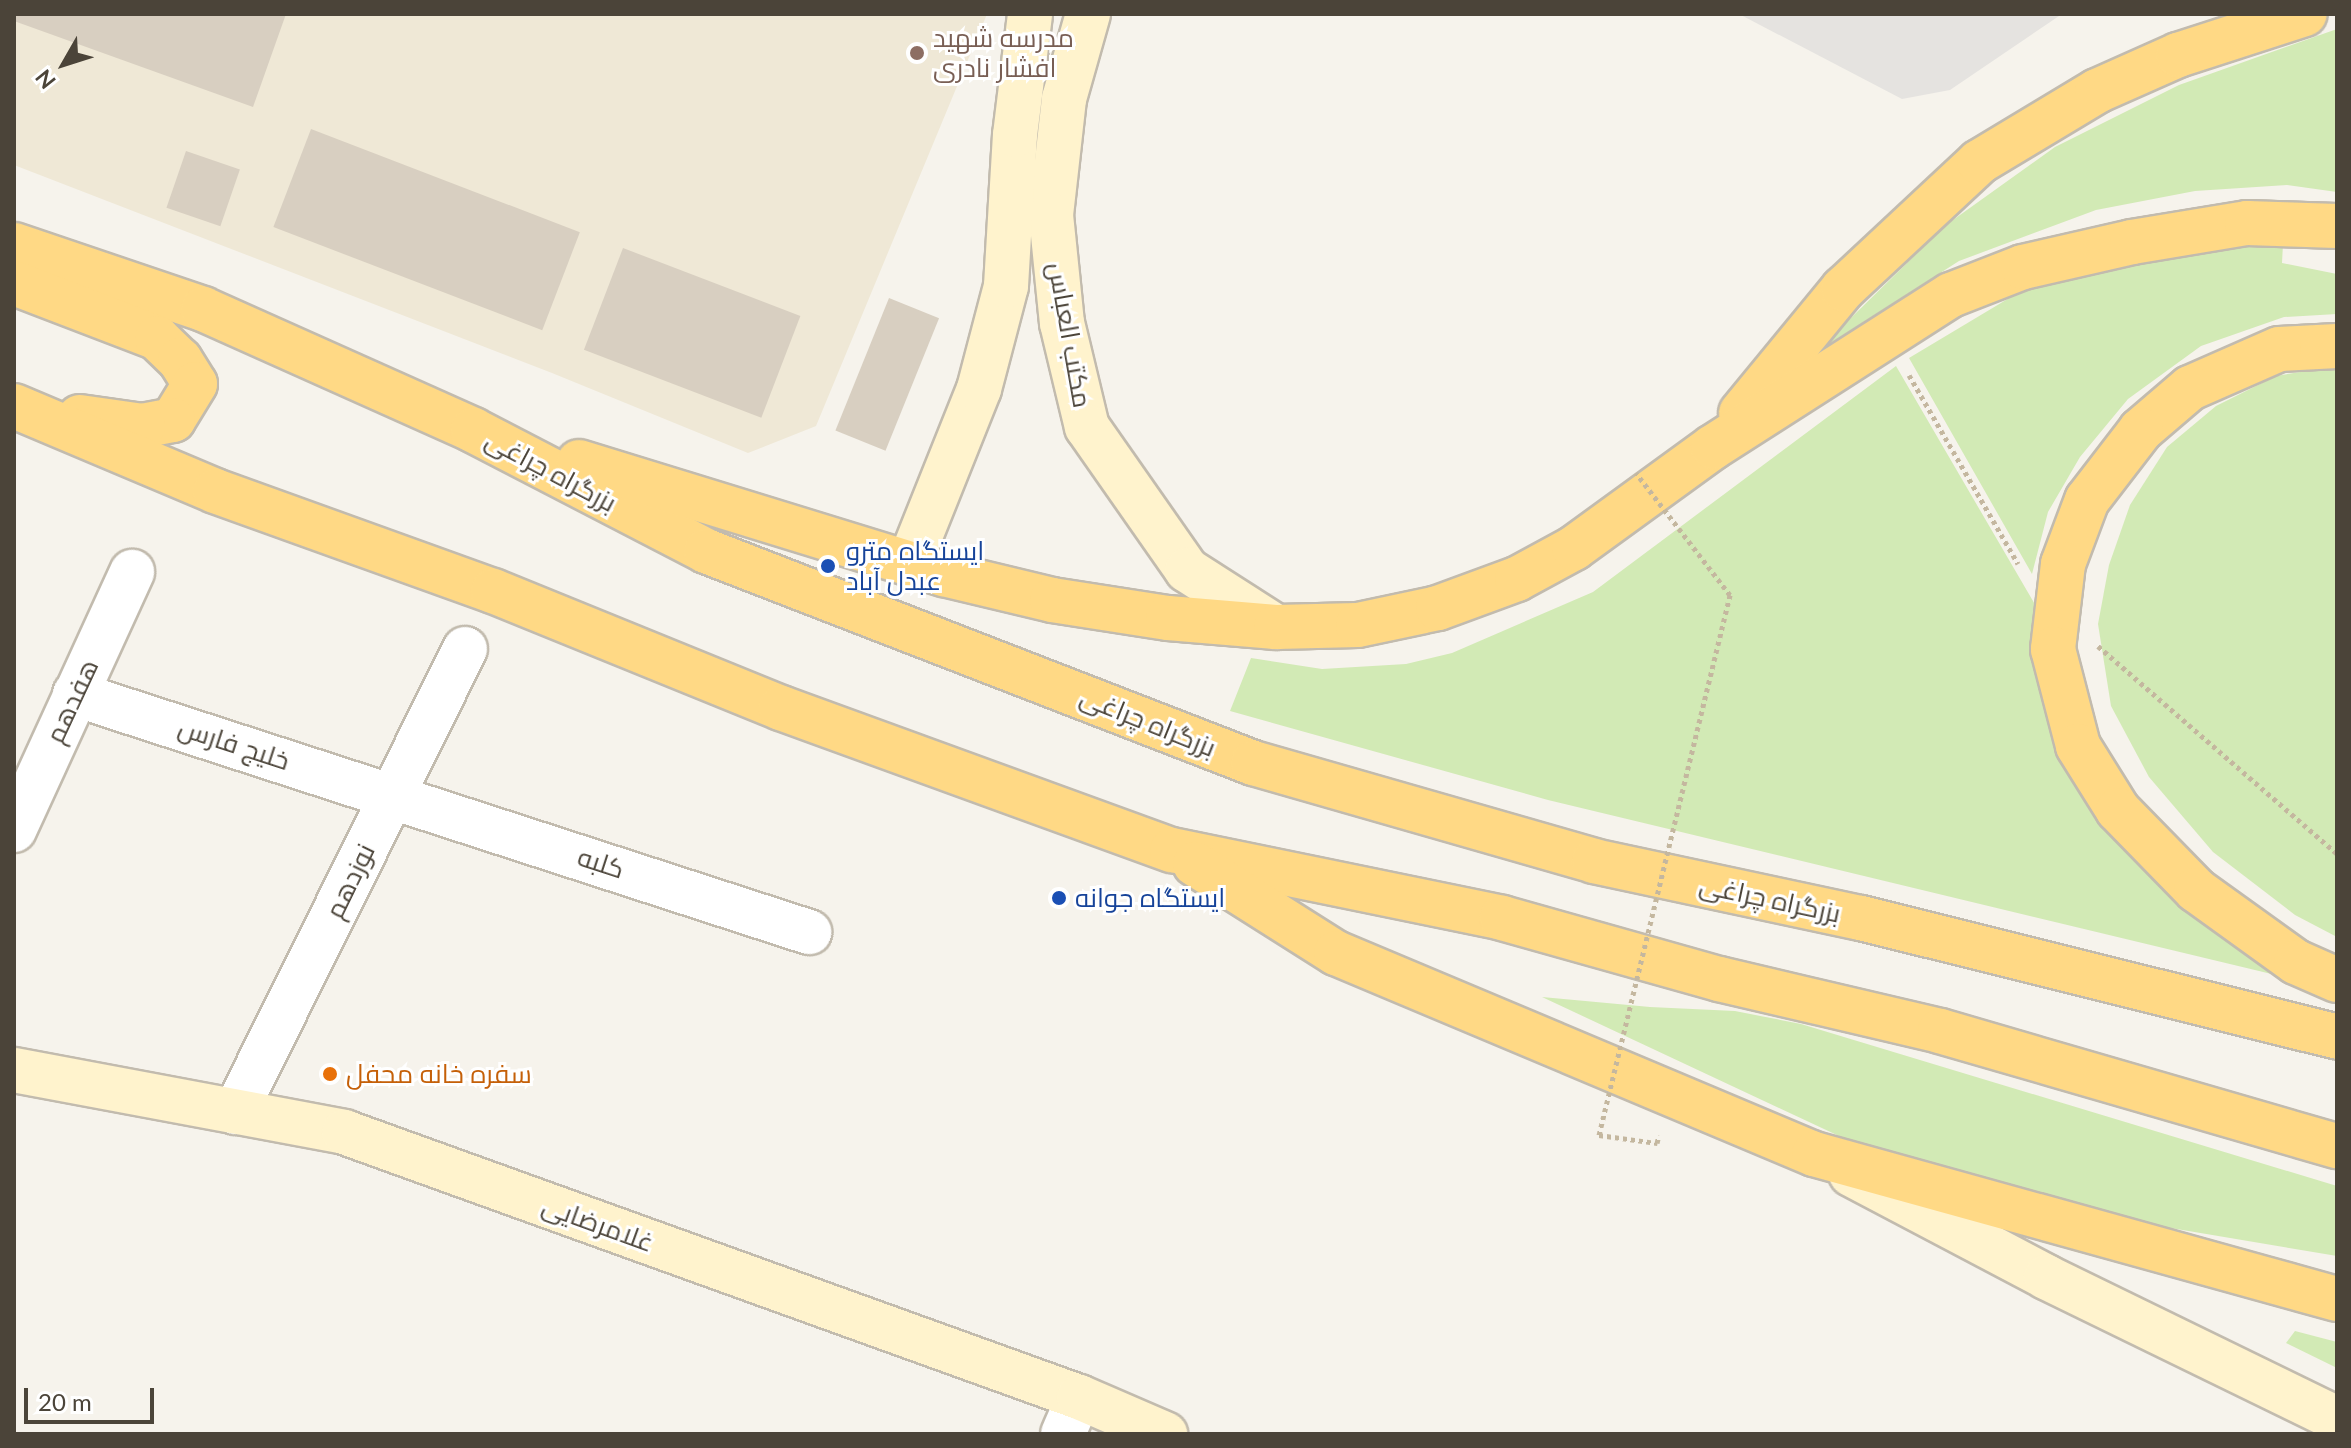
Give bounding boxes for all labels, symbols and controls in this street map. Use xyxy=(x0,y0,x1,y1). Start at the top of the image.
place label: مدرسه شهید افشار نادری xyxy=(933,22,1074,84)
north arrow xyxy=(24,24,104,104)
marker: مدرسه شهید افشار نادری xyxy=(908,44,926,62)
text: N xyxy=(29,64,61,95)
street label: مکتب العباس xyxy=(1042,260,1098,410)
street label: بزرگراه چراغی xyxy=(480,424,622,518)
place label: ایستگاه مترو عبدل آباد xyxy=(846,535,984,596)
marker: ایستگاه مترو عبدل آباد xyxy=(817,555,839,577)
street label: هفدهم xyxy=(39,654,105,748)
street label: بزرگراه چراغی xyxy=(1076,681,1220,763)
street label: خلیج فارس xyxy=(175,711,293,777)
street label: نوزدهم xyxy=(319,839,381,923)
street label: کلبه xyxy=(574,841,628,885)
street label: بزرگراه چراغی xyxy=(1697,869,1843,929)
place label: ایستگاه جوانه xyxy=(1075,882,1225,914)
marker: ایستگاه جوانه xyxy=(1050,889,1068,907)
place label: سفره خانه محفل xyxy=(346,1058,532,1090)
marker: سفره خانه محفل xyxy=(321,1065,339,1083)
street label: غلامرضایی xyxy=(538,1189,658,1259)
scale bar xyxy=(28,1372,158,1422)
text: 20 m xyxy=(38,1387,92,1416)

